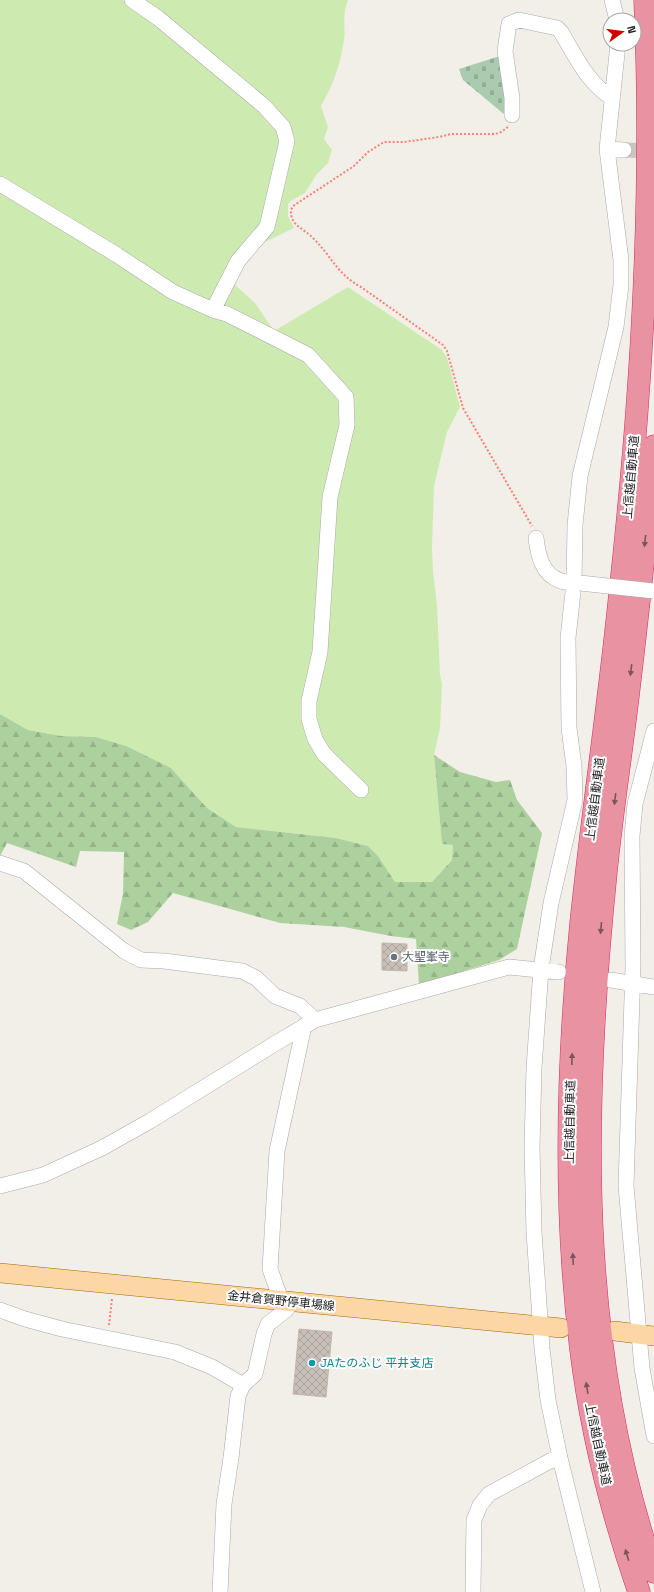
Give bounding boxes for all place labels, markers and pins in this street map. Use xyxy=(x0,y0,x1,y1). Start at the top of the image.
place label: 大聖峯寺 xyxy=(402,949,450,965)
marker: 大聖峯寺 xyxy=(389,952,399,962)
place label: JAたのふじ 平井支店 xyxy=(320,1355,433,1371)
marker: JAたのふじ 平井支店 xyxy=(307,1358,317,1368)

